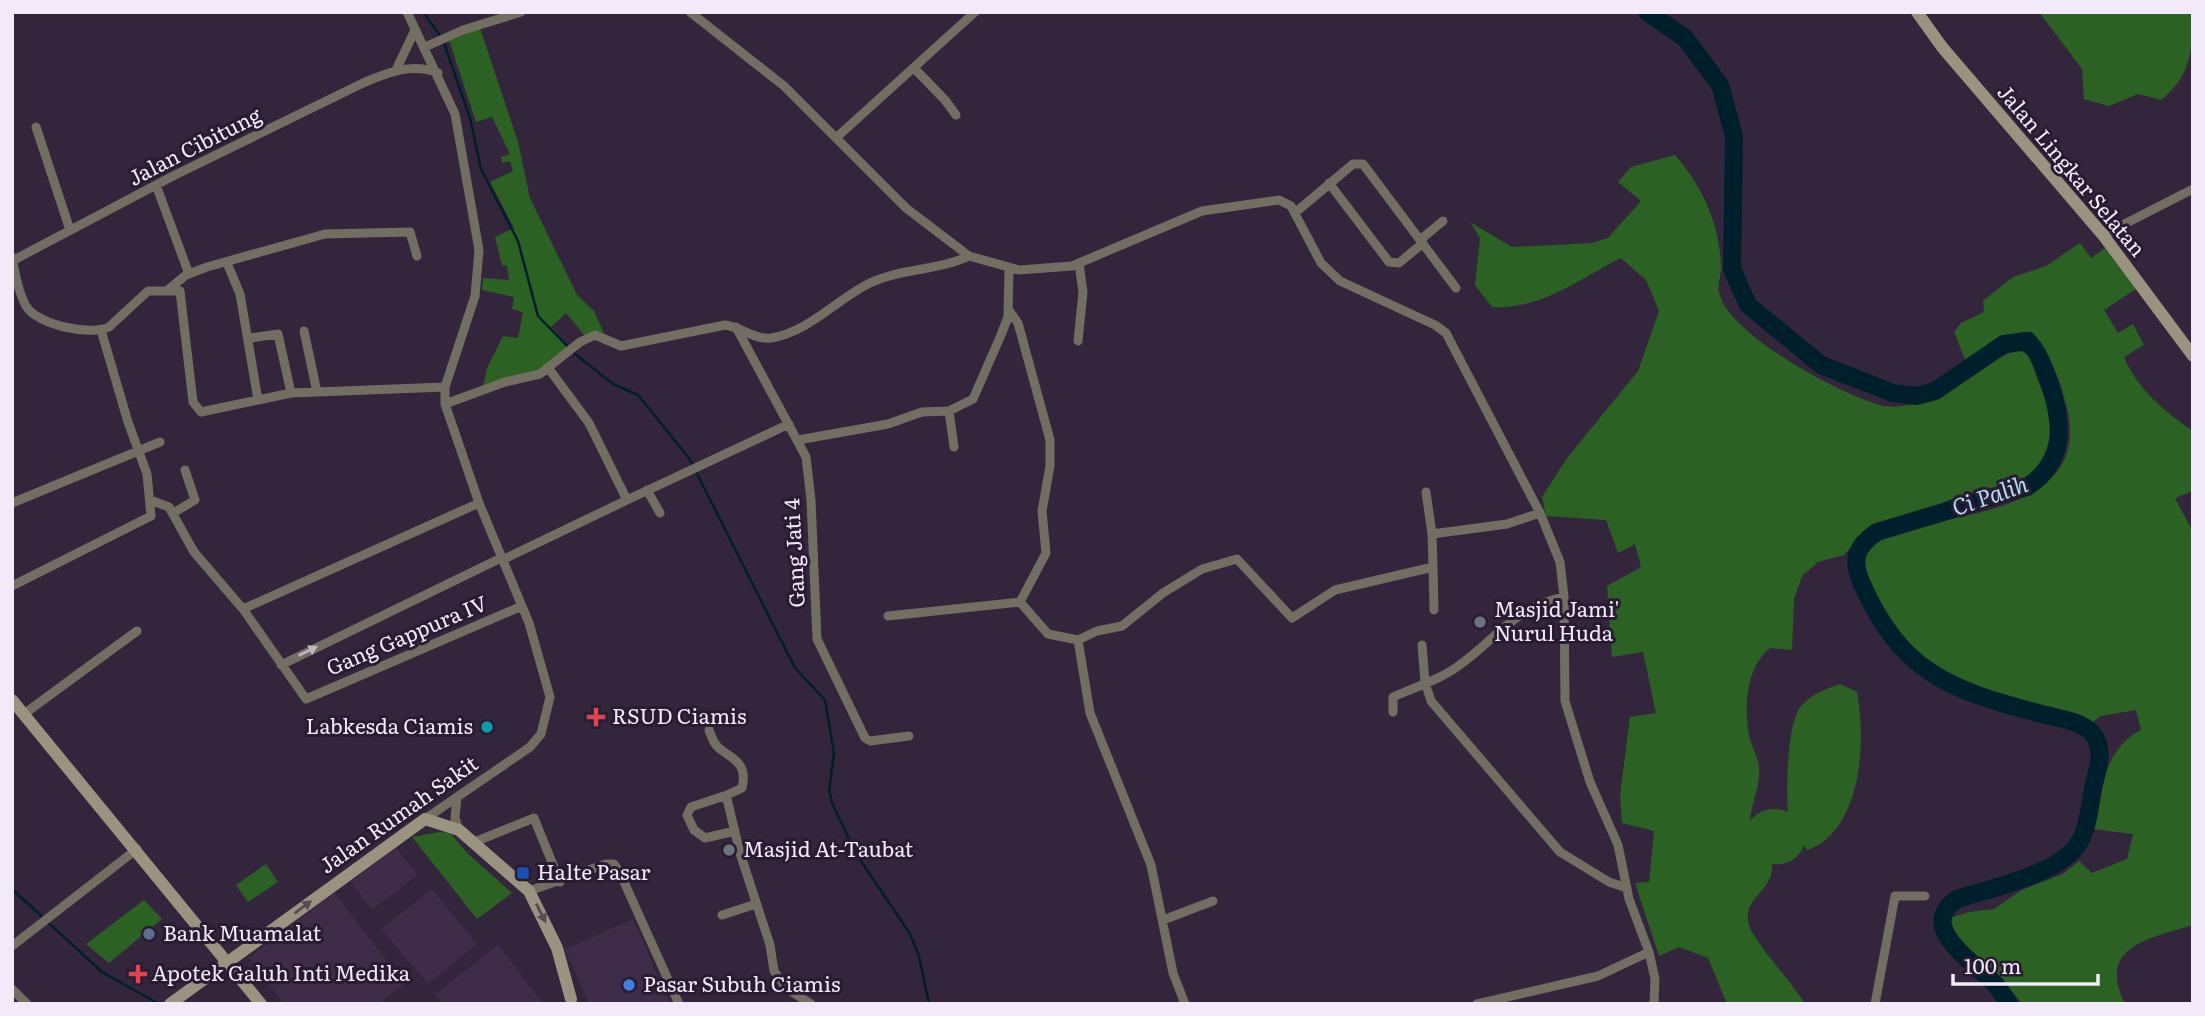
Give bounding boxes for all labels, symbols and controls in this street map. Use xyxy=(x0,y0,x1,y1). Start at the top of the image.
street label: Jalan Lingkar Selatan xyxy=(1991,77,2154,262)
street label: Jalan Cibitung xyxy=(122,98,266,192)
water label: Ci Palih xyxy=(1947,465,2032,523)
street label: Gang Jati 4 xyxy=(774,497,811,609)
street label: Gang Gappura IV xyxy=(321,586,492,682)
place label: Masjid Jami' Nurul Huda xyxy=(1494,592,1619,647)
marker: Masjid Jami' Nurul Huda xyxy=(1472,614,1488,630)
one-way arrow xyxy=(298,646,318,657)
place label: RSUD Ciamis xyxy=(612,699,746,730)
marker: RSUD Ciamis xyxy=(586,707,606,727)
place label: Labkesda Ciamis xyxy=(306,709,473,740)
marker: Labkesda Ciamis xyxy=(479,719,495,735)
street label: Jalan Rumah Sakit xyxy=(312,746,484,879)
place label: Masjid At-Taubat xyxy=(743,832,914,863)
marker: Masjid At-Taubat xyxy=(721,842,737,858)
place label: Halte Pasar xyxy=(537,855,651,886)
marker: Halte Pasar xyxy=(515,865,531,881)
one-way arrow xyxy=(294,899,312,914)
one-way arrow xyxy=(535,903,546,923)
place label: Bank Muamalat xyxy=(163,916,322,947)
marker: Bank Muamalat xyxy=(141,926,157,942)
scale bar xyxy=(1953,942,2098,986)
text: 100 m xyxy=(1964,949,2021,980)
place label: Apotek Galuh Inti Medika xyxy=(152,956,411,987)
marker: Apotek Galuh Inti Medika xyxy=(130,966,146,982)
place label: Pasar Subuh Ciamis xyxy=(643,967,840,998)
marker: Pasar Subuh Ciamis xyxy=(621,977,637,993)

